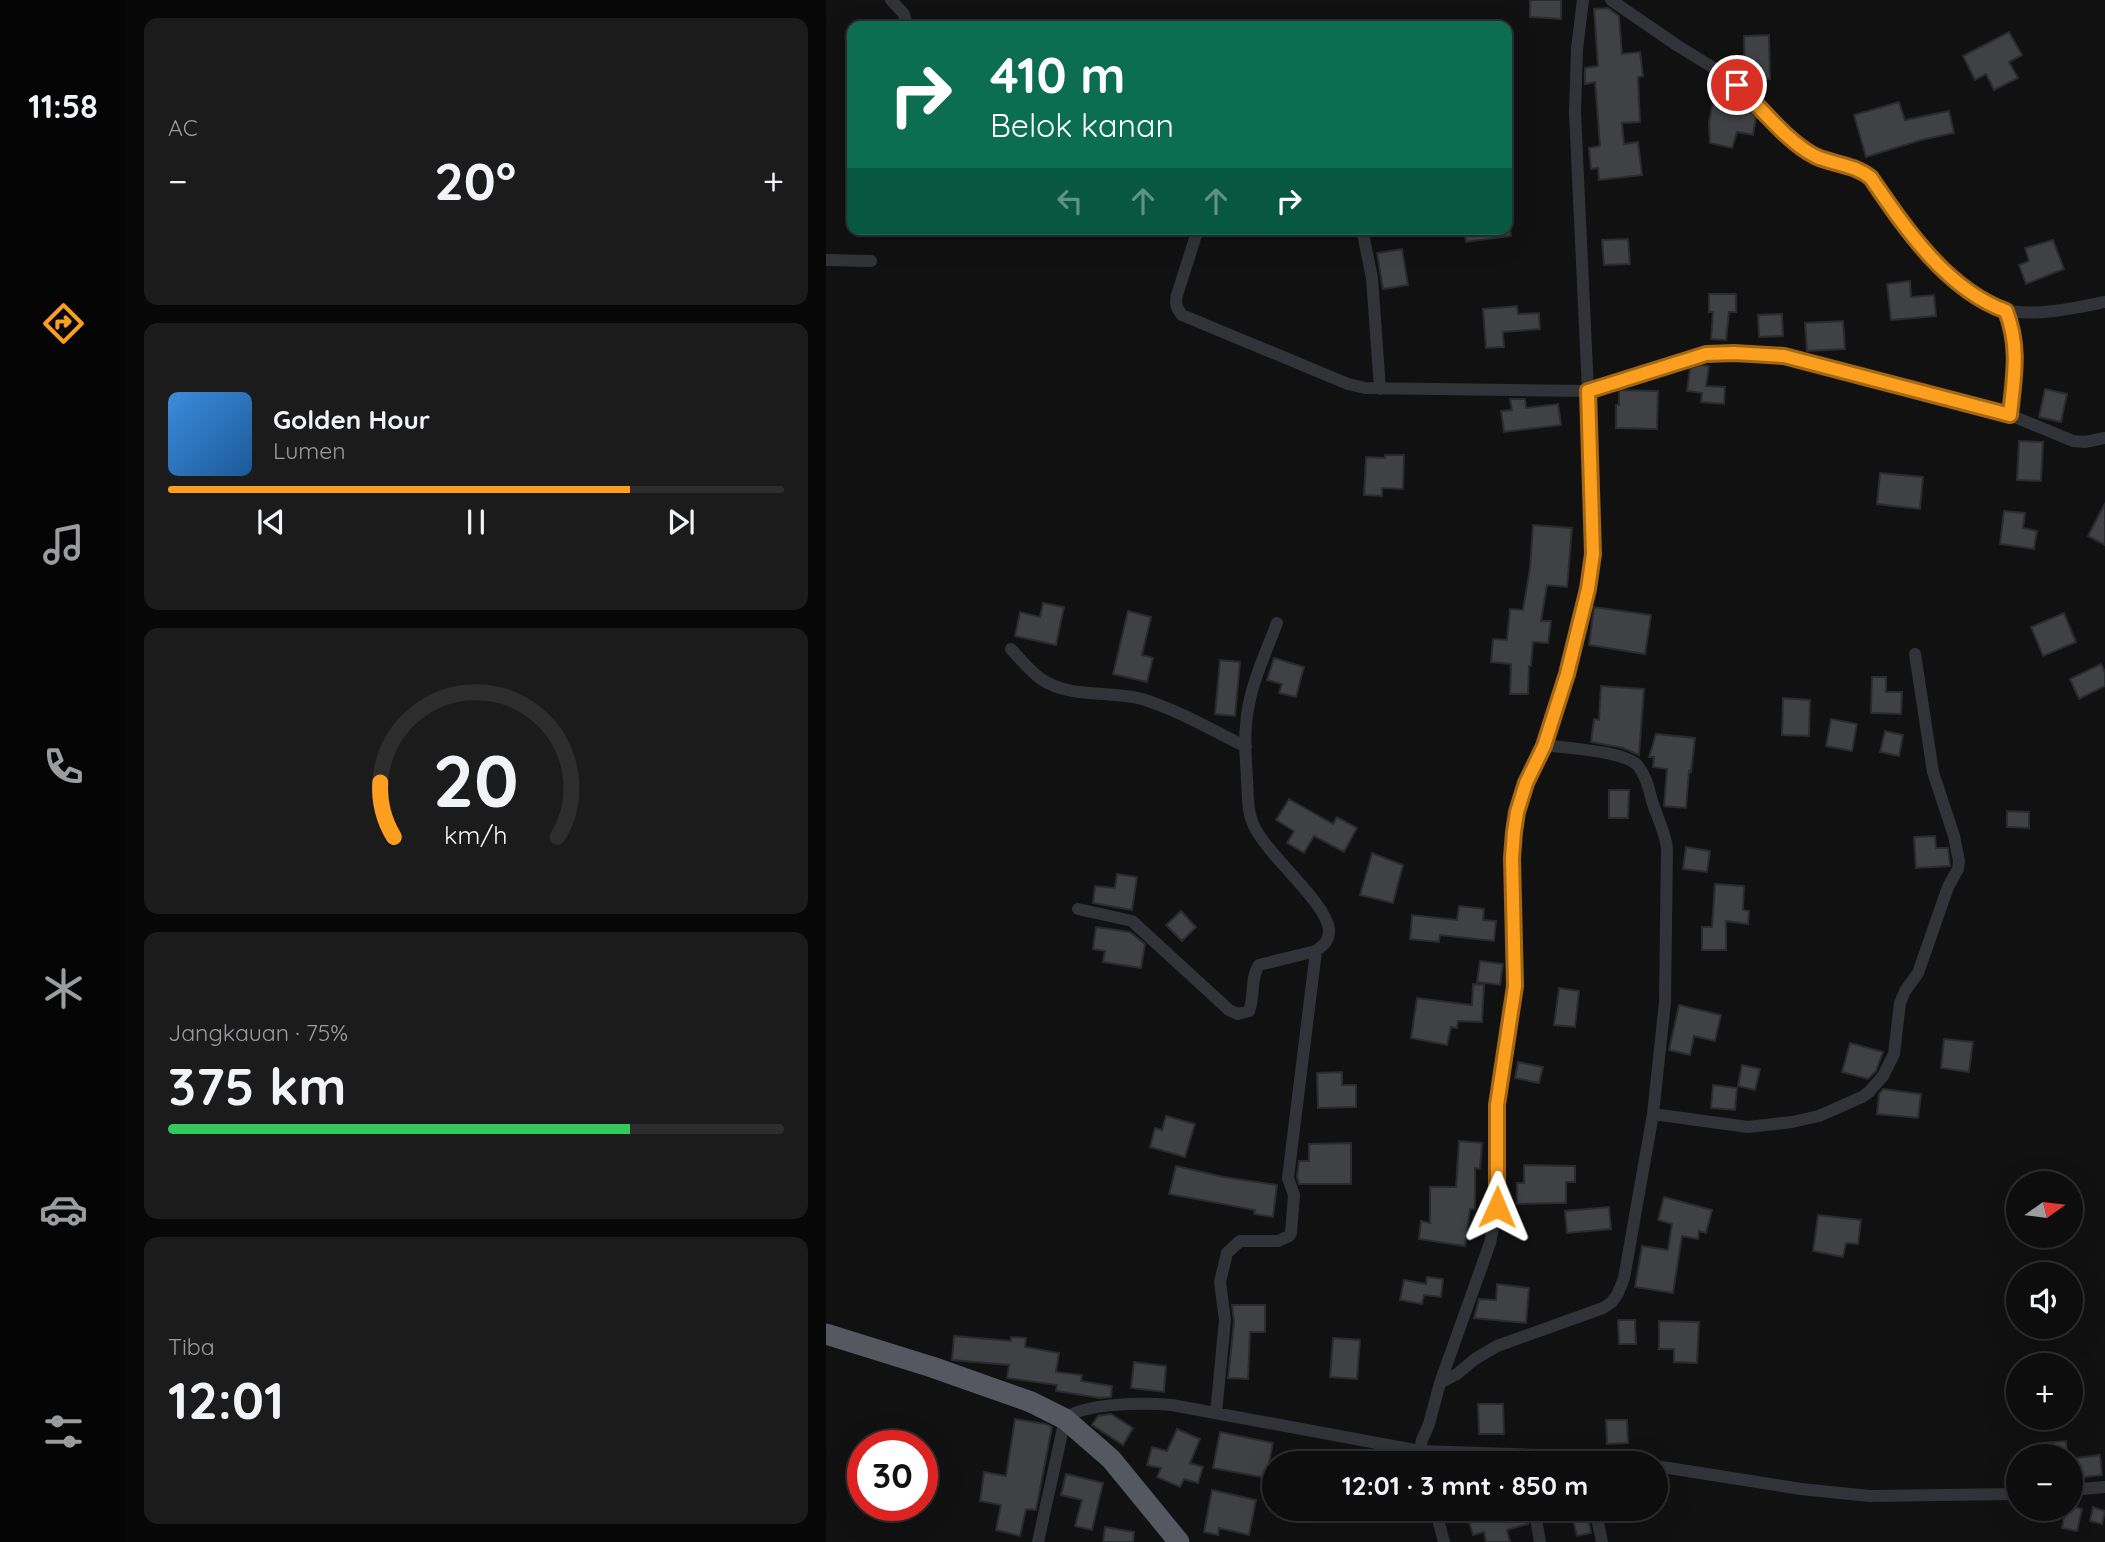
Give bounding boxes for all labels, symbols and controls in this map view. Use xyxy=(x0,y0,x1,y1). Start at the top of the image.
text: 410 m xyxy=(990,44,1125,105)
icon: right xyxy=(875,49,966,140)
pin xyxy=(1707,55,1767,115)
icon: arrive xyxy=(1718,66,1756,104)
text: 11:58 xyxy=(28,86,98,126)
text: Belok kanan xyxy=(990,105,1174,145)
text: AC xyxy=(168,113,198,142)
text: 20° xyxy=(434,148,516,213)
text: − xyxy=(168,157,188,205)
text: + xyxy=(763,157,784,205)
icon: left xyxy=(1051,182,1089,220)
icon: ahead xyxy=(1124,182,1162,220)
icon: ahead xyxy=(1197,182,1235,220)
icon: right xyxy=(1270,182,1308,220)
icon: directions xyxy=(39,299,88,348)
text: Golden Hour xyxy=(273,403,430,436)
text: Lumen xyxy=(273,436,346,465)
icon: previous xyxy=(252,503,290,541)
icon: pause xyxy=(457,503,495,541)
icon: next xyxy=(662,503,700,541)
icon: music xyxy=(39,520,88,569)
text: 20 xyxy=(433,734,519,825)
icon: phone xyxy=(39,742,88,791)
text: km/h xyxy=(444,819,508,850)
icon: climate xyxy=(39,964,88,1013)
text: Jangkauan · 75% xyxy=(168,1018,348,1047)
text: 375 km xyxy=(168,1053,347,1118)
position arrow xyxy=(1460,1170,1534,1244)
north arrow xyxy=(2006,1171,2082,1248)
map controls xyxy=(2006,1171,2083,1521)
icon: car xyxy=(39,1185,88,1234)
button: sound xyxy=(2006,1262,2083,1339)
text: Tiba xyxy=(168,1332,215,1361)
button: + xyxy=(2006,1353,2083,1430)
text: 12:01 xyxy=(168,1367,284,1432)
icon: filters xyxy=(39,1407,88,1456)
speed limit sign: 30 xyxy=(847,1430,938,1521)
button: − xyxy=(2006,1444,2083,1521)
text: 12:01 · 3 mnt · 850 m xyxy=(1342,1469,1588,1502)

